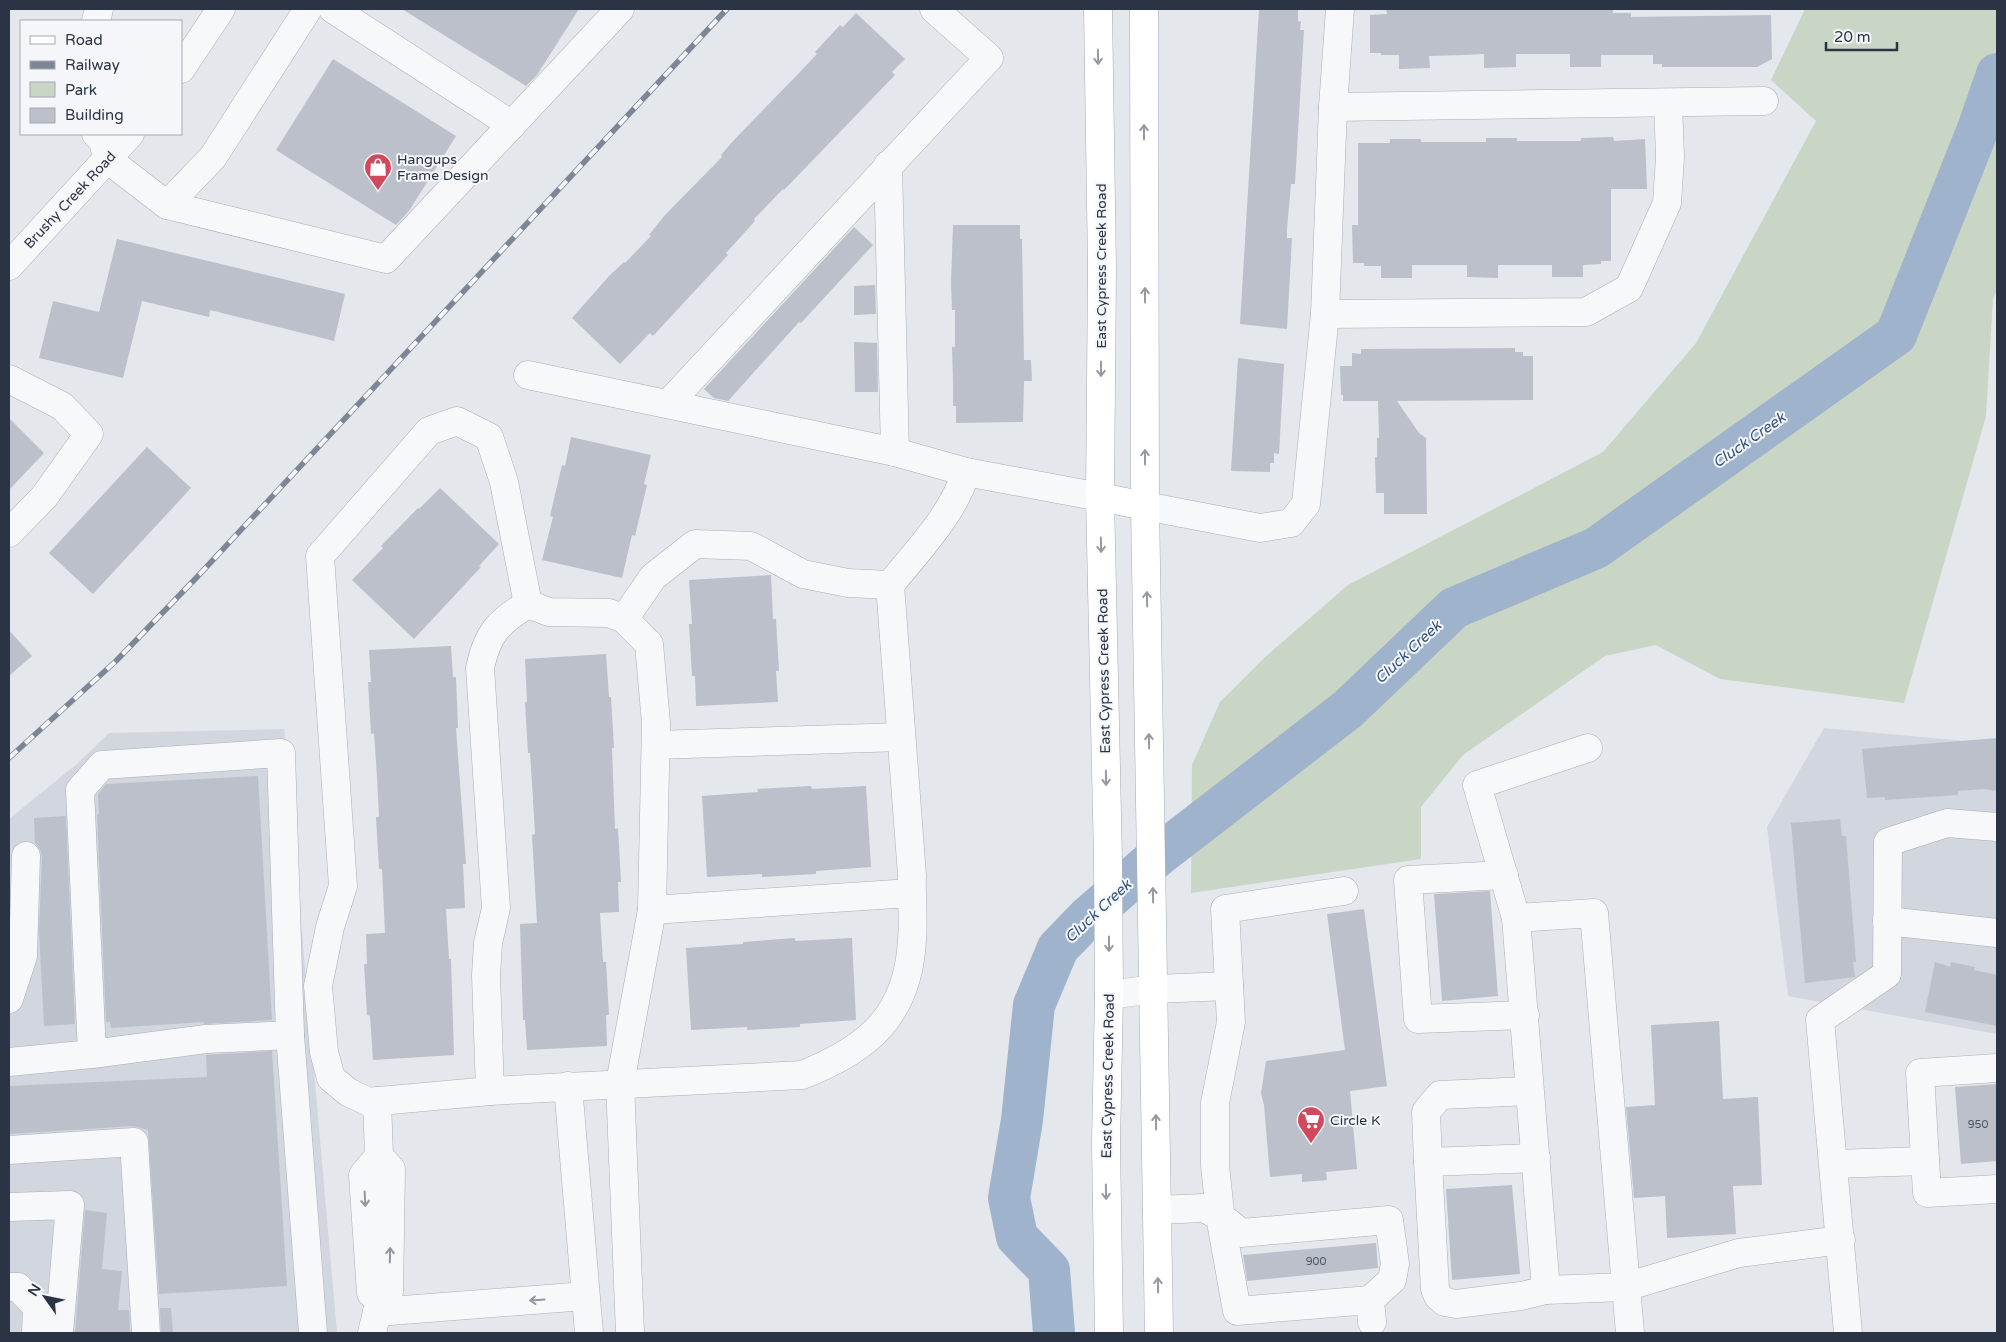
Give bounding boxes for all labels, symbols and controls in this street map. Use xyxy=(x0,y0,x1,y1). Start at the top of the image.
legend xyxy=(20,20,182,135)
scale bar xyxy=(1826,20,1897,52)
text: 20 m xyxy=(1834,28,1871,46)
text: Road xyxy=(65,31,103,49)
one-way arrow xyxy=(1094,49,1103,65)
text: Railway xyxy=(65,56,120,74)
text: Park xyxy=(65,81,97,99)
text: Building xyxy=(65,106,124,124)
one-way arrow xyxy=(1139,125,1149,141)
street label: Brushy Creek Road xyxy=(21,148,119,252)
place label: Hangups Frame Design xyxy=(397,151,489,184)
shop icon: Hangups Frame Design xyxy=(363,152,393,191)
street label: East Cypress Creek Road xyxy=(1093,184,1110,348)
one-way arrow xyxy=(1140,287,1150,304)
one-way arrow xyxy=(1096,360,1106,377)
water label: Cluck Creek xyxy=(1709,407,1790,472)
one-way arrow xyxy=(1140,450,1150,466)
one-way arrow xyxy=(1096,537,1106,553)
street label: East Cypress Creek Road xyxy=(1094,588,1114,754)
one-way arrow xyxy=(1142,591,1152,608)
water label: Cluck Creek xyxy=(1371,615,1446,687)
one-way arrow xyxy=(1144,734,1154,750)
one-way arrow xyxy=(1101,770,1111,786)
water label: Cluck Creek xyxy=(1061,874,1136,946)
one-way arrow xyxy=(1148,887,1157,903)
one-way arrow xyxy=(1104,935,1114,951)
street label: East Cypress Creek Road xyxy=(1098,993,1118,1159)
supermarket icon: Circle K xyxy=(1296,1105,1326,1144)
place label: Circle K xyxy=(1330,1112,1380,1129)
one-way arrow xyxy=(1151,1114,1161,1130)
house number: 950 xyxy=(1968,1118,1988,1131)
one-way arrow xyxy=(1102,1183,1111,1199)
one-way arrow xyxy=(360,1191,369,1207)
one-way arrow xyxy=(385,1247,395,1264)
house number: 900 xyxy=(1306,1255,1326,1268)
north arrow xyxy=(20,1272,70,1322)
one-way arrow xyxy=(1153,1277,1163,1293)
text: N xyxy=(24,1281,45,1300)
one-way arrow xyxy=(529,1296,545,1305)

